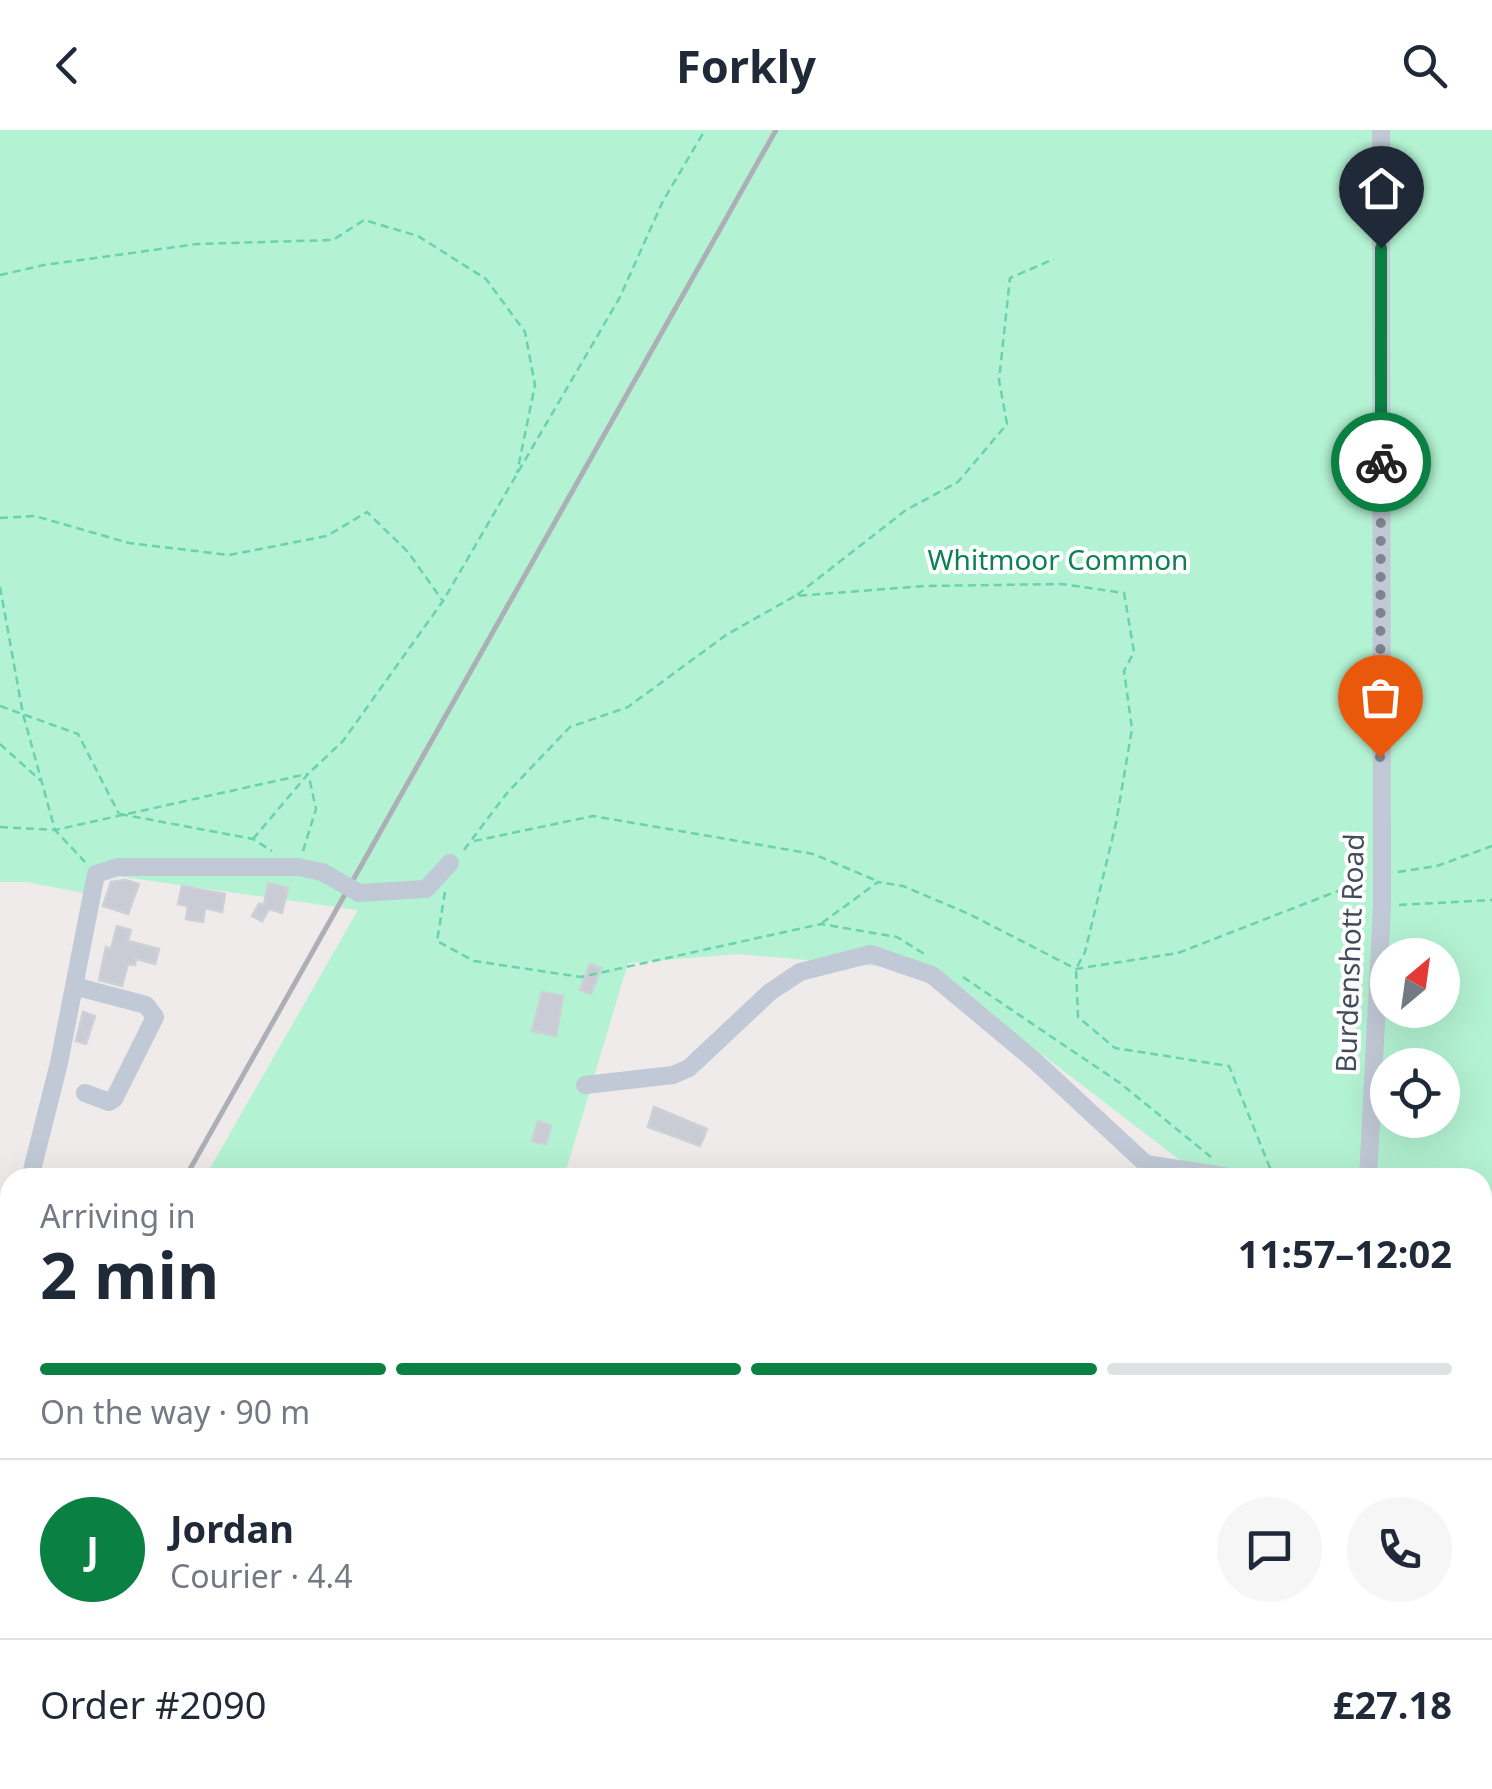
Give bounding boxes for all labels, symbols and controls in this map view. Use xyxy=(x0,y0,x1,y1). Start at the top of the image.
text: Forkly xyxy=(676,35,816,96)
icon: back xyxy=(40,38,95,93)
icon: search xyxy=(1397,38,1452,93)
pin xyxy=(1339,146,1424,249)
icon: home xyxy=(1354,161,1409,216)
courier xyxy=(1331,412,1431,512)
icon: bike xyxy=(1354,435,1409,490)
park label: Whitmoor Common xyxy=(928,540,1188,578)
pin xyxy=(1338,655,1423,758)
icon: bag xyxy=(1353,670,1408,725)
street label: Burdenshott Road xyxy=(1326,833,1372,1073)
north arrow xyxy=(1370,938,1460,1028)
map controls xyxy=(1370,938,1460,1138)
button: locate xyxy=(1370,1048,1460,1138)
text: Arriving in xyxy=(40,1194,195,1237)
text: 11:57–12:02 xyxy=(1238,1227,1452,1279)
text: 2 min xyxy=(40,1230,219,1318)
text: On the way · 90 m xyxy=(40,1390,310,1433)
button: chat xyxy=(1217,1497,1322,1602)
button: phone xyxy=(1347,1497,1452,1602)
text: Jordan xyxy=(170,1502,294,1554)
text: J xyxy=(86,1523,99,1575)
text: Courier · 4.4 xyxy=(170,1554,353,1597)
text: Order #2090 xyxy=(40,1678,266,1730)
text: £27.18 xyxy=(1333,1678,1452,1730)

